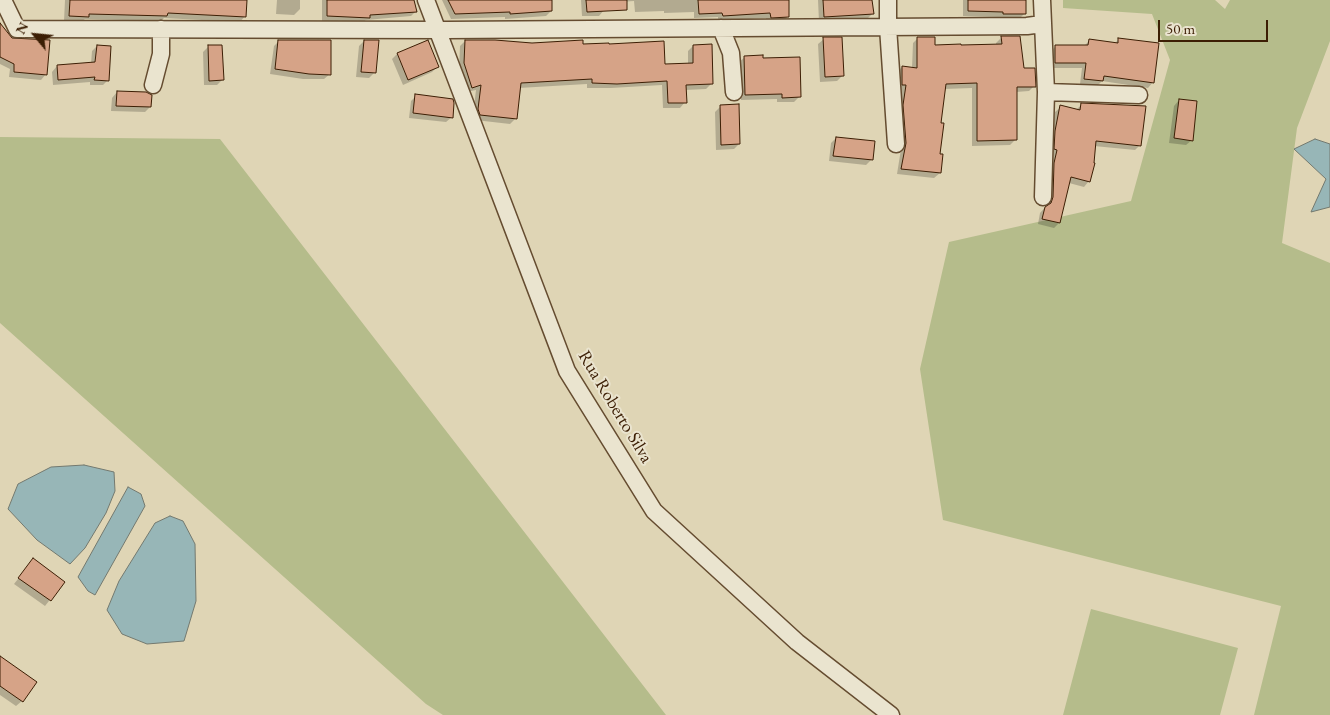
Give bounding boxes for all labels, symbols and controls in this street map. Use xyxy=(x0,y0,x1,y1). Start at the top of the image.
north arrow xyxy=(10,10,60,60)
scale bar xyxy=(1160,10,1270,42)
text: N xyxy=(11,19,32,37)
text: 50 m xyxy=(1166,19,1195,38)
street label: Rua Roberto Silva xyxy=(573,347,657,467)

